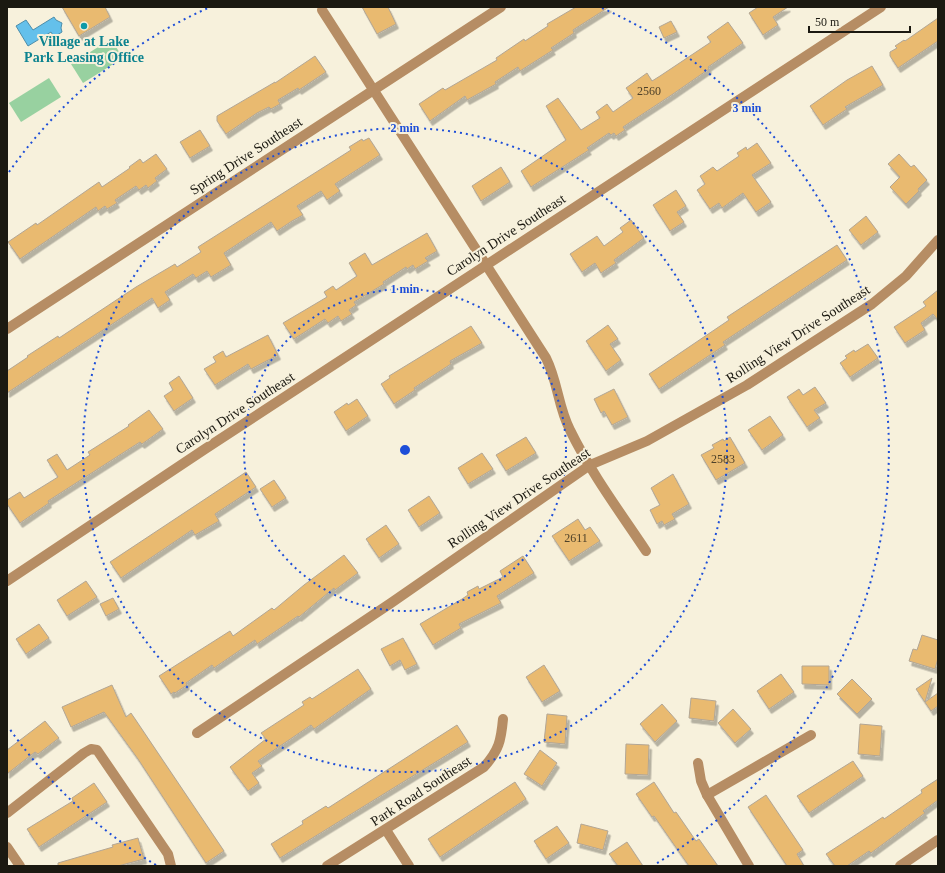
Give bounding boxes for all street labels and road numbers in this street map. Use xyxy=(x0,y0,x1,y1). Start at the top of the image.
street label: Spring Drive Southeast xyxy=(187,114,305,198)
street label: Carolyn Drive Southeast xyxy=(444,191,568,279)
street label: Rolling View Drive Southeast xyxy=(723,282,873,386)
street label: Carolyn Drive Southeast xyxy=(173,369,297,457)
street label: Rolling View Drive Southeast xyxy=(445,445,593,551)
street label: Park Road Southeast xyxy=(368,753,474,829)

